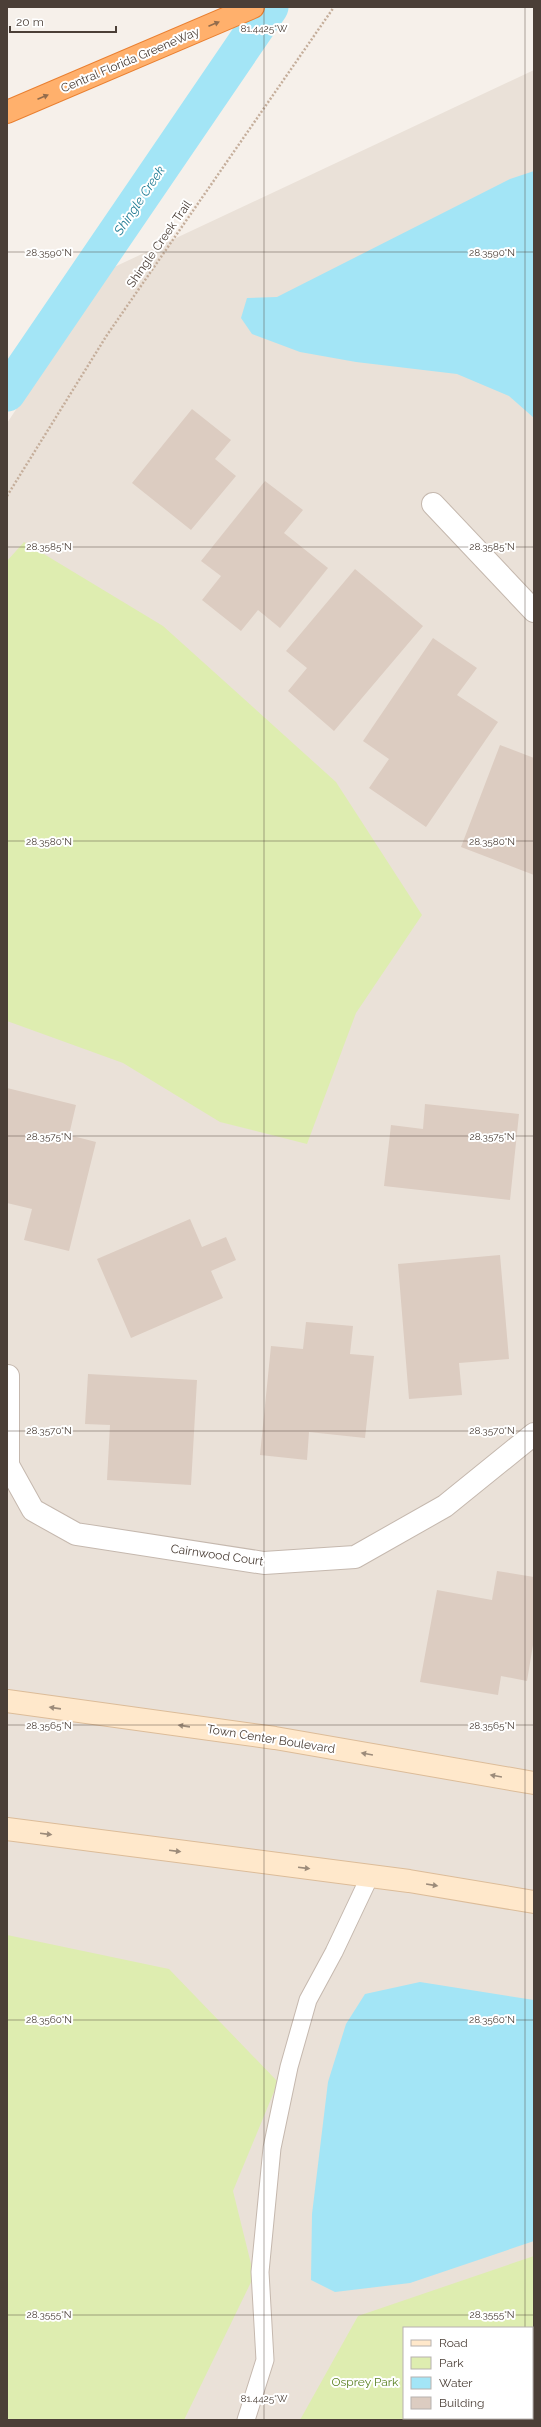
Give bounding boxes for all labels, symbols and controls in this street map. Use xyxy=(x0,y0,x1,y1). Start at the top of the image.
scale bar xyxy=(10,8,116,34)
text: 20 m xyxy=(16,15,44,29)
one-way arrow xyxy=(209,21,220,27)
text: 81.4425°W xyxy=(241,23,288,34)
street label: Central Florida GreeneWay xyxy=(59,24,202,96)
one-way arrow xyxy=(38,94,49,100)
water label: Shingle Creek xyxy=(110,163,168,238)
street label: Shingle Creek Trail xyxy=(124,197,195,290)
text: 28.3590°N xyxy=(26,247,72,258)
text: 28.3590°N xyxy=(469,247,515,258)
text: 28.3585°N xyxy=(26,541,72,552)
text: 28.3585°N xyxy=(469,541,515,552)
text: 28.3580°N xyxy=(26,836,72,847)
text: 28.3580°N xyxy=(469,836,515,847)
text: 28.3575°N xyxy=(27,1131,71,1142)
text: 28.3575°N xyxy=(470,1131,514,1142)
text: 28.3570°N xyxy=(26,1425,72,1436)
text: 28.3570°N xyxy=(469,1425,515,1436)
street label: Cairnwood Court xyxy=(170,1542,264,1568)
one-way arrow xyxy=(49,1705,61,1711)
text: 28.3565°N xyxy=(26,1720,72,1731)
text: 28.3565°N xyxy=(469,1720,515,1731)
street label: Town Center Boulevard xyxy=(206,1722,336,1756)
one-way arrow xyxy=(178,1723,190,1729)
one-way arrow xyxy=(361,1751,374,1757)
one-way arrow xyxy=(489,1773,502,1779)
one-way arrow xyxy=(40,1831,52,1837)
one-way arrow xyxy=(169,1848,181,1854)
one-way arrow xyxy=(297,1864,310,1871)
one-way arrow xyxy=(426,1882,438,1888)
text: 28.3560°N xyxy=(26,2014,72,2025)
text: 28.3560°N xyxy=(469,2014,515,2025)
text: 28.3555°N xyxy=(26,2309,72,2320)
text: 28.3555°N xyxy=(469,2309,515,2320)
legend xyxy=(403,2327,533,2419)
text: Road xyxy=(439,2336,468,2350)
text: Park xyxy=(439,2356,464,2370)
park label: Osprey Park xyxy=(332,2375,399,2389)
text: Water xyxy=(439,2376,473,2390)
text: 81.4425°W xyxy=(241,2393,288,2404)
text: Building xyxy=(439,2396,485,2410)

